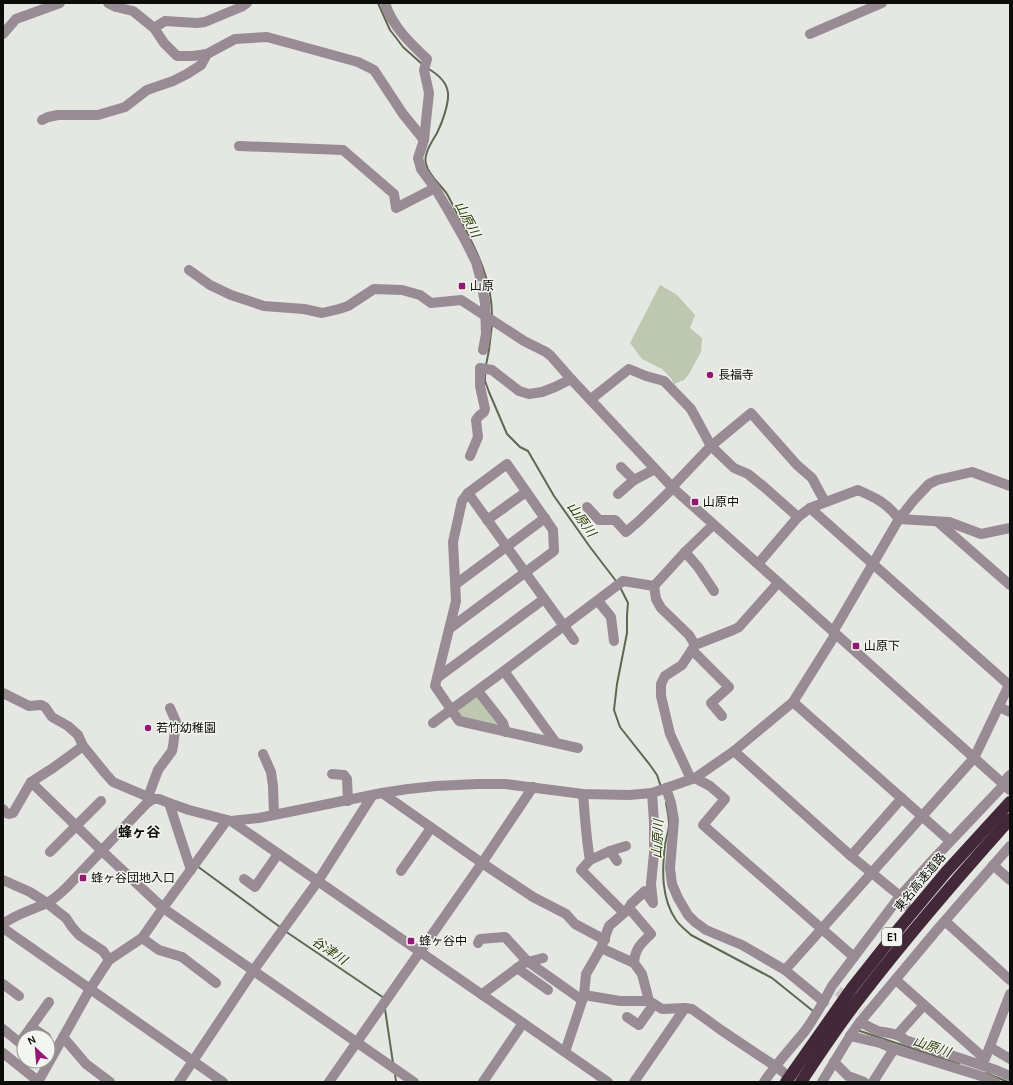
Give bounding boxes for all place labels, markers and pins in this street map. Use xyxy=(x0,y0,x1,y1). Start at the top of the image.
place label: 山原 xyxy=(470,279,494,293)
marker: 山原 xyxy=(457,281,467,291)
place label: 長福寺 xyxy=(718,368,754,382)
marker: 長福寺 xyxy=(705,370,715,380)
place label: 山原中 xyxy=(703,495,739,509)
marker: 山原中 xyxy=(690,497,700,507)
place label: 山原下 xyxy=(864,639,900,653)
marker: 山原下 xyxy=(851,641,861,651)
place label: 若竹幼稚園 xyxy=(156,721,216,735)
marker: 若竹幼稚園 xyxy=(143,723,153,733)
place label: 蜂ヶ谷団地入口 xyxy=(91,871,175,885)
marker: 蜂ヶ谷団地入口 xyxy=(78,873,88,883)
place label: 蜂ヶ谷中 xyxy=(419,934,467,948)
marker: 蜂ヶ谷中 xyxy=(406,936,416,946)

